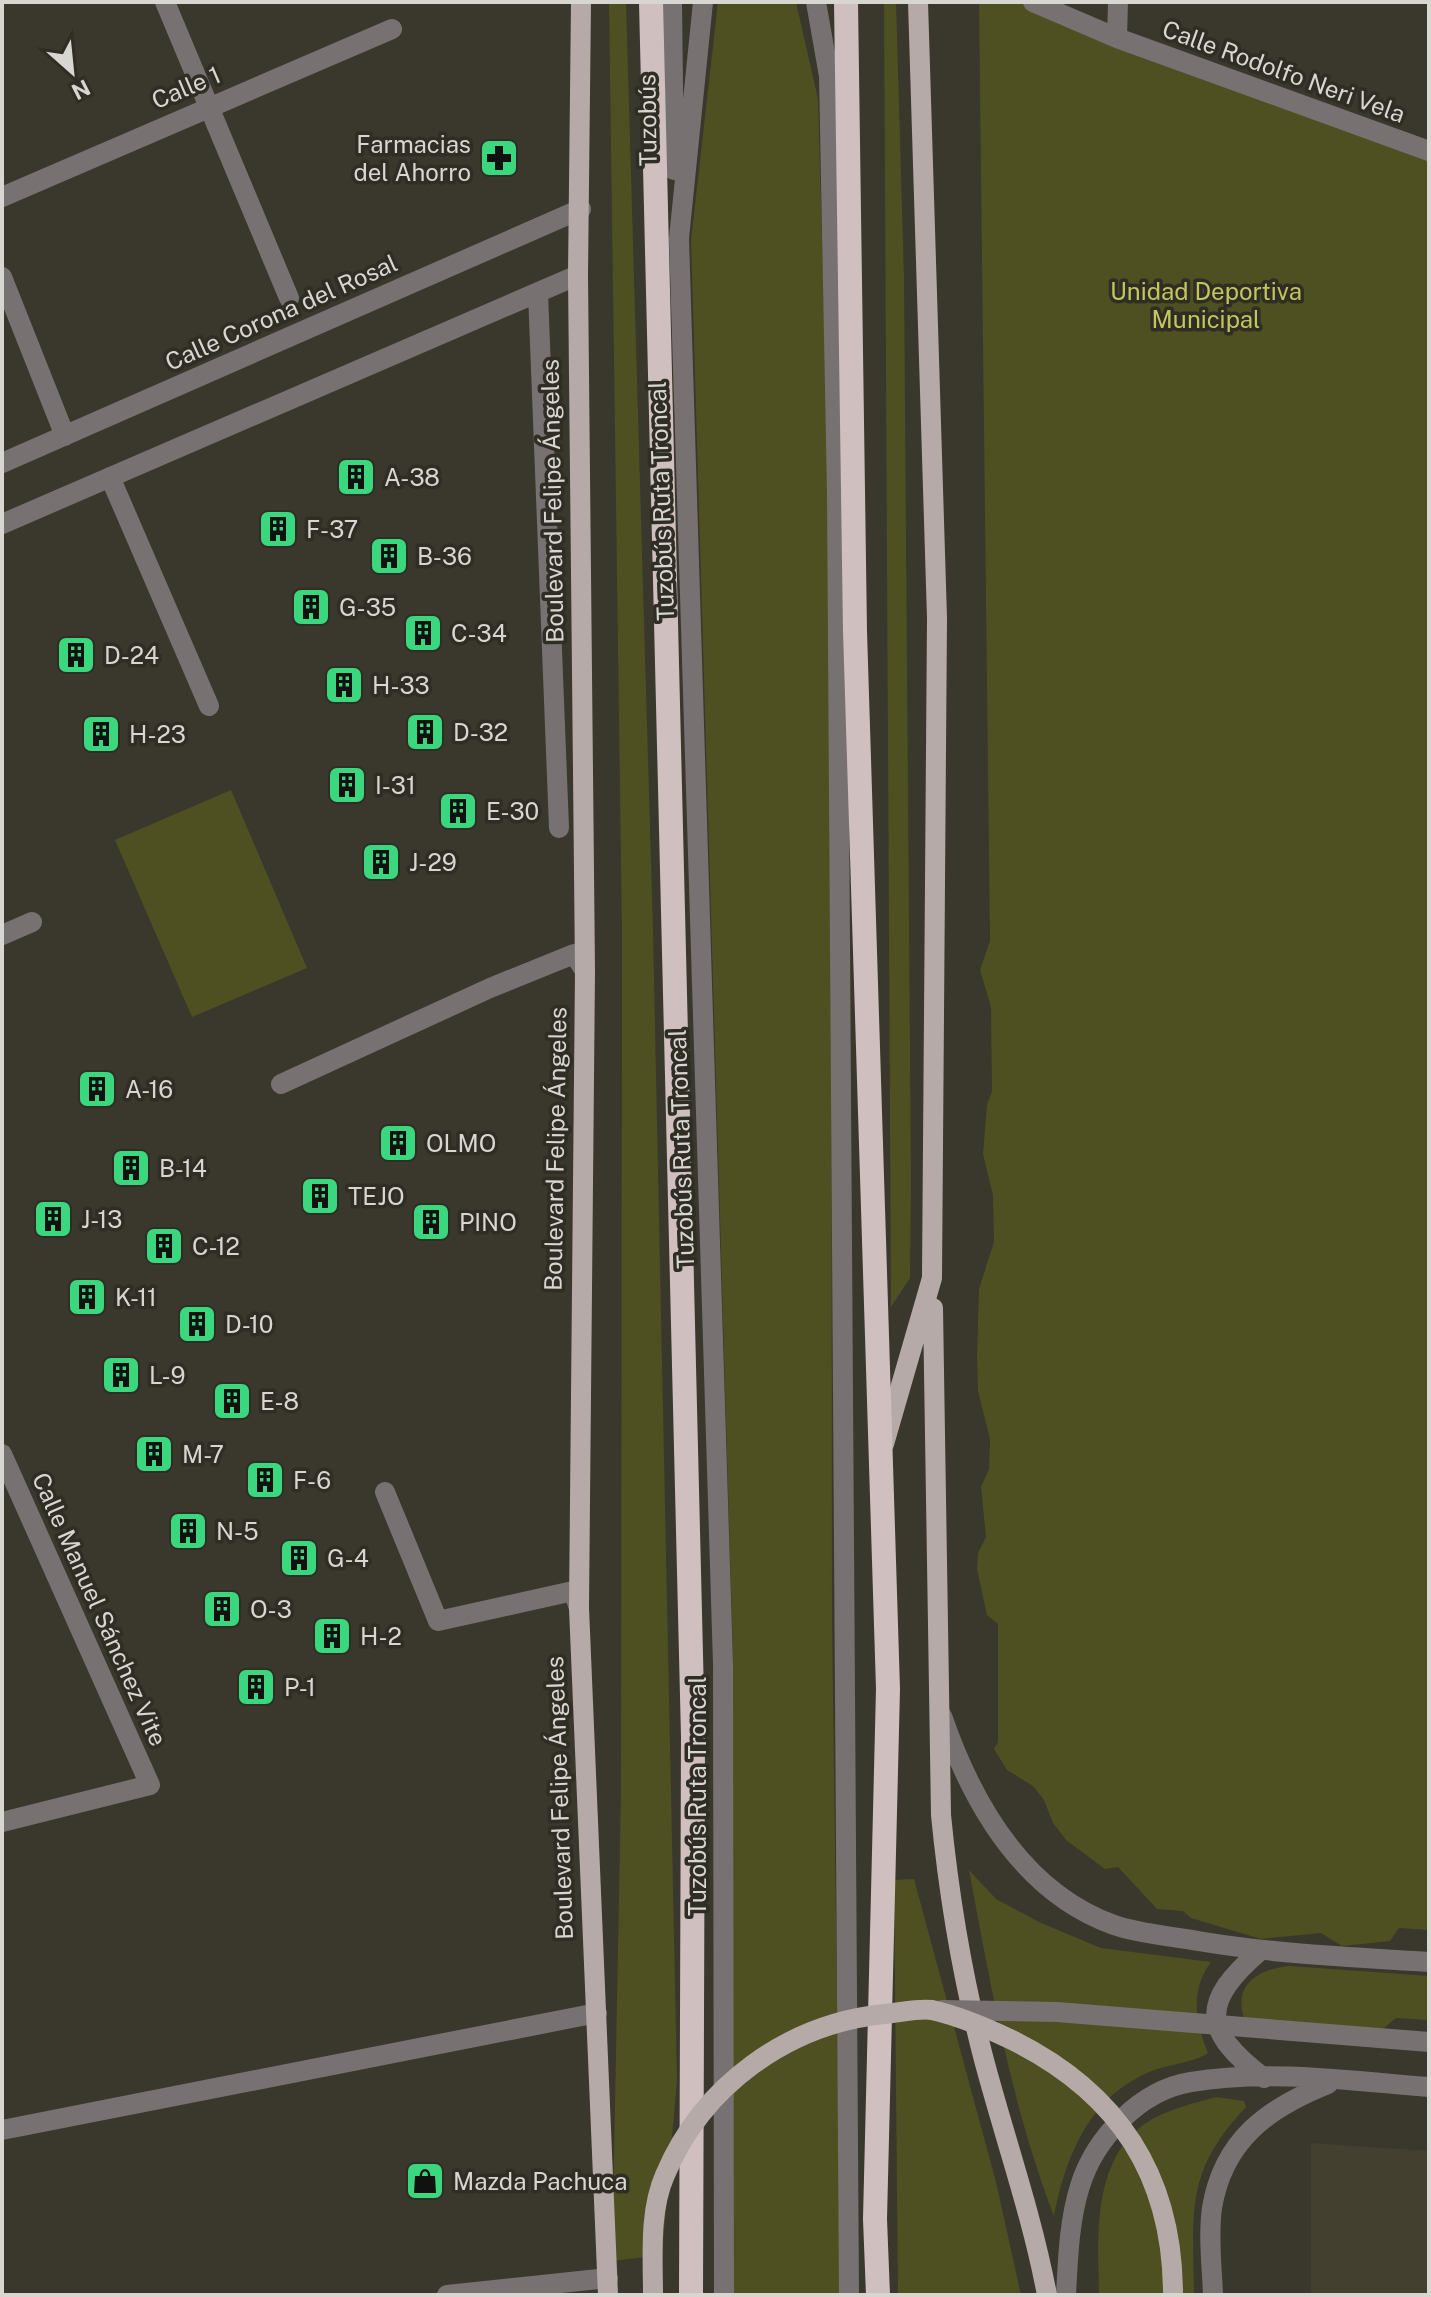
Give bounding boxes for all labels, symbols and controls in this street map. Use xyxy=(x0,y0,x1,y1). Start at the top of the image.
street label: Calle Rodolfo Neri Vela xyxy=(1159,14,1409,128)
north arrow xyxy=(32,32,112,112)
street label: Calle 1 xyxy=(147,60,225,114)
text: N xyxy=(68,74,95,105)
street label: Tuzobús xyxy=(632,74,662,166)
place label: Farmacias del Ahorro xyxy=(353,130,471,186)
pharmacy icon: Farmacias del Ahorro xyxy=(478,137,520,179)
street label: Calle Corona del Rosal xyxy=(161,248,401,376)
park label: Unidad Deportiva Municipal xyxy=(1110,277,1302,333)
street label: Boulevard Felipe Ángeles xyxy=(536,359,568,643)
street label: Tuzobús Ruta Troncal xyxy=(643,381,679,621)
building icon: A-38 xyxy=(335,456,377,498)
place label: A-38 xyxy=(384,463,440,491)
building icon: F-37 xyxy=(257,508,299,550)
place label: F-37 xyxy=(306,515,358,543)
building icon: B-36 xyxy=(368,535,410,577)
place label: B-36 xyxy=(417,542,472,570)
building icon: G-35 xyxy=(290,586,332,628)
place label: G-35 xyxy=(339,593,396,621)
building icon: C-34 xyxy=(402,612,444,654)
place label: C-34 xyxy=(451,619,507,647)
building icon: D-24 xyxy=(55,634,97,676)
place label: D-24 xyxy=(104,641,159,669)
building icon: H-33 xyxy=(323,664,365,706)
place label: H-33 xyxy=(372,671,430,699)
building icon: D-32 xyxy=(404,711,446,753)
building icon: H-23 xyxy=(80,713,122,755)
place label: D-32 xyxy=(453,718,508,746)
place label: H-23 xyxy=(129,720,186,748)
building icon: I-31 xyxy=(326,764,368,806)
place label: I-31 xyxy=(375,771,416,799)
building icon: E-30 xyxy=(437,790,479,832)
place label: E-30 xyxy=(486,797,539,825)
building icon: J-29 xyxy=(360,841,402,883)
place label: J-29 xyxy=(409,848,457,876)
street label: Boulevard Felipe Ángeles xyxy=(539,1007,571,1291)
street label: Tuzobús Ruta Troncal xyxy=(663,1029,699,1269)
building icon: A-16 xyxy=(76,1068,118,1110)
place label: A-16 xyxy=(125,1075,173,1103)
building icon: OLMO xyxy=(377,1122,419,1164)
place label: OLMO xyxy=(426,1129,496,1157)
building icon: B-14 xyxy=(110,1147,152,1189)
place label: B-14 xyxy=(159,1154,207,1182)
building icon: TEJO xyxy=(299,1175,341,1217)
place label: TEJO xyxy=(348,1182,405,1210)
building icon: J-13 xyxy=(32,1198,74,1240)
building icon: PINO xyxy=(410,1201,452,1243)
place label: J-13 xyxy=(81,1205,122,1233)
place label: PINO xyxy=(459,1208,517,1236)
building icon: C-12 xyxy=(143,1225,185,1267)
place label: C-12 xyxy=(192,1232,240,1260)
building icon: K-11 xyxy=(66,1276,108,1318)
place label: K-11 xyxy=(115,1283,157,1311)
building icon: D-10 xyxy=(176,1303,218,1345)
place label: D-10 xyxy=(225,1310,273,1338)
building icon: L-9 xyxy=(100,1354,142,1396)
place label: L-9 xyxy=(149,1361,186,1389)
building icon: E-8 xyxy=(211,1380,253,1422)
place label: E-8 xyxy=(260,1387,299,1415)
building icon: M-7 xyxy=(133,1433,175,1475)
place label: M-7 xyxy=(182,1440,224,1468)
building icon: F-6 xyxy=(244,1459,286,1501)
place label: F-6 xyxy=(293,1466,331,1494)
street label: Calle Manuel Sánchez Vite xyxy=(27,1468,173,1750)
building icon: N-5 xyxy=(167,1510,209,1552)
place label: N-5 xyxy=(216,1517,259,1545)
building icon: G-4 xyxy=(278,1537,320,1579)
place label: G-4 xyxy=(327,1544,369,1572)
building icon: O-3 xyxy=(201,1588,243,1630)
place label: O-3 xyxy=(250,1595,292,1623)
building icon: H-2 xyxy=(311,1615,353,1657)
place label: H-2 xyxy=(360,1622,402,1650)
street label: Boulevard Felipe Ángeles xyxy=(540,1656,578,1940)
building icon: P-1 xyxy=(235,1666,277,1708)
place label: P-1 xyxy=(284,1673,316,1701)
street label: Tuzobús Ruta Troncal xyxy=(683,1676,711,1916)
shop icon: Mazda Pachuca xyxy=(404,2160,446,2202)
place label: Mazda Pachuca xyxy=(453,2167,627,2195)

